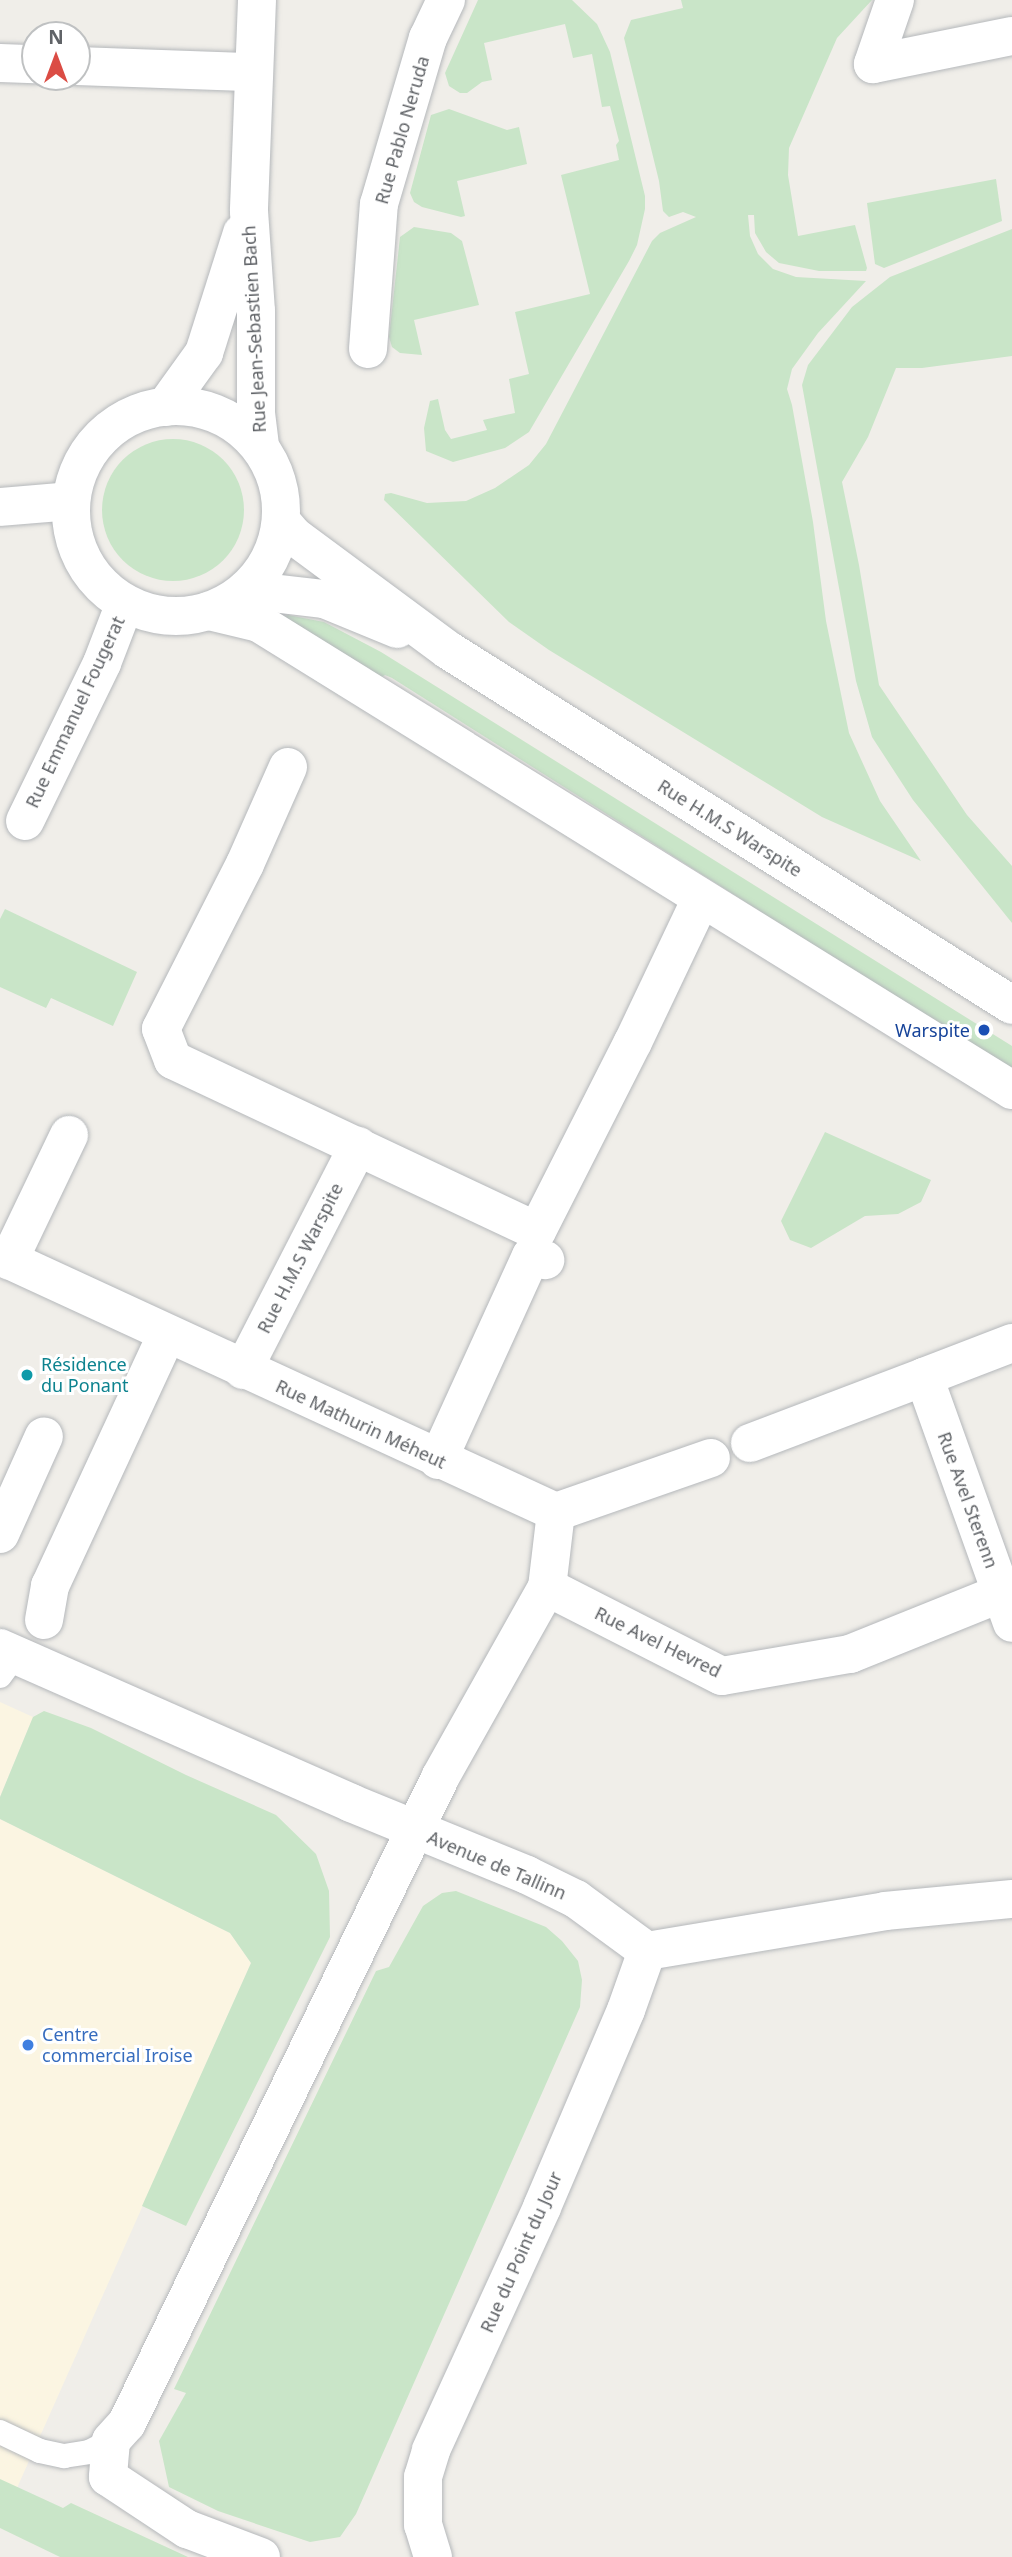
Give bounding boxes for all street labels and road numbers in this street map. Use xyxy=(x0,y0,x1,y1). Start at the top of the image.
street label: Rue Pablo Neruda xyxy=(371,53,433,207)
street label: Rue Jean-Sebastien Bach xyxy=(238,225,270,433)
street label: Rue Emmanuel Fougerat xyxy=(21,613,129,811)
street label: Rue H.M.S Warspite xyxy=(654,775,806,881)
street label: Rue H.M.S Warspite xyxy=(253,1179,347,1337)
street label: Rue Mathurin Méheut xyxy=(272,1375,450,1473)
street label: Rue Avel Sterenn xyxy=(933,1429,1003,1571)
street label: Rue Avel Hevred xyxy=(591,1602,725,1682)
street label: Avenue de Tallinn xyxy=(424,1826,570,1904)
street label: Rue du Point du Jour xyxy=(476,2168,566,2336)

